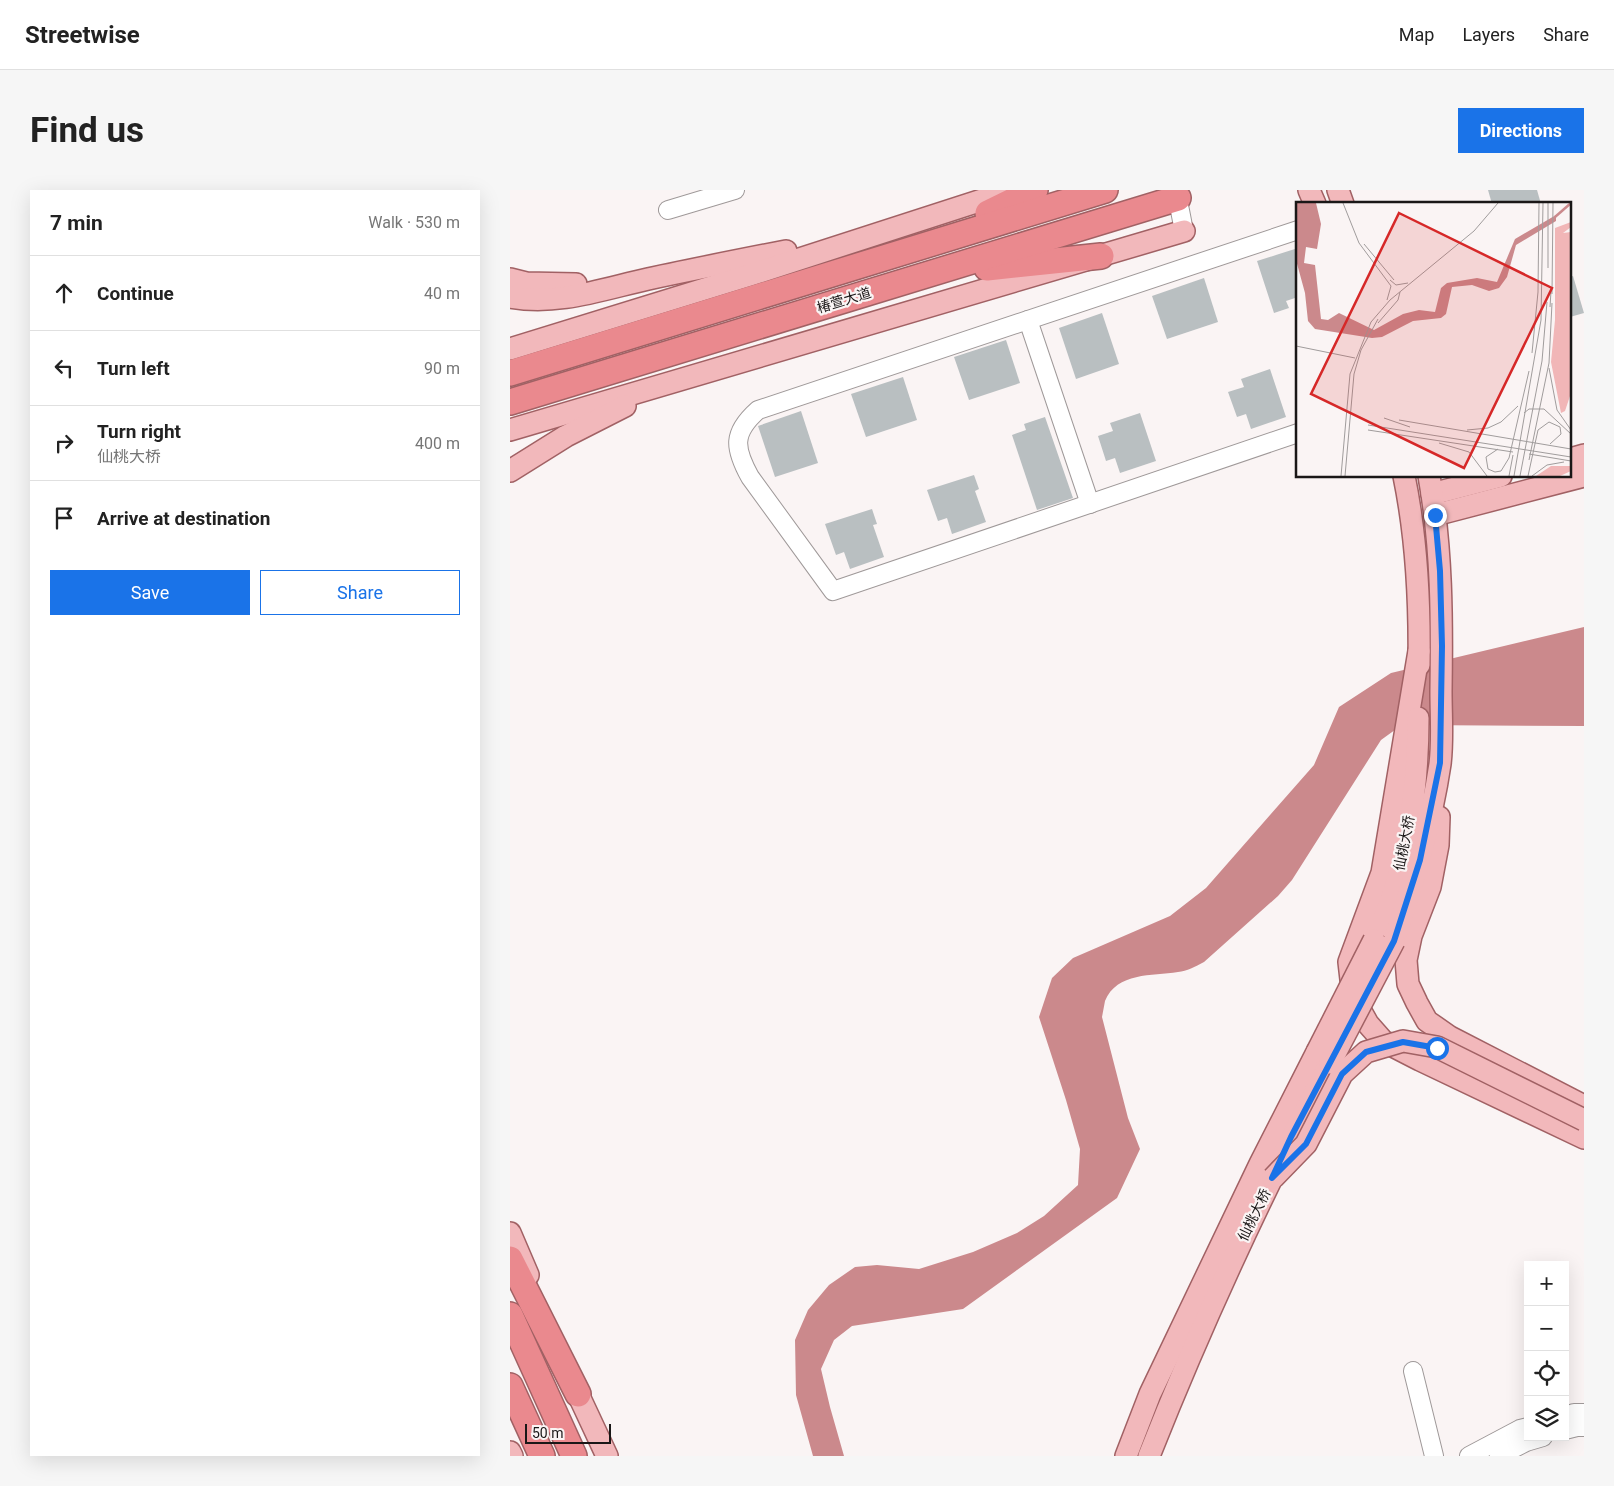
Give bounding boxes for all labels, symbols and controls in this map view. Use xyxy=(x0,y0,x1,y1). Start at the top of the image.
text: Streetwise xyxy=(25,21,140,49)
text: Map xyxy=(1399,24,1434,45)
text: Layers xyxy=(1462,24,1515,45)
text: Share xyxy=(1543,24,1589,45)
button: Directions xyxy=(1458,108,1584,153)
text: Find us xyxy=(30,110,144,151)
inset map xyxy=(1296,202,1572,478)
text: 7 min xyxy=(50,211,103,235)
text: Walk · 530 m xyxy=(368,213,460,232)
icon: ahead xyxy=(50,279,78,307)
text: Continue xyxy=(97,282,174,305)
text: 40 m xyxy=(424,284,460,303)
street label: 椿萱大道 xyxy=(815,284,873,316)
icon: left xyxy=(50,354,78,382)
text: Turn left xyxy=(97,357,170,380)
text: 90 m xyxy=(424,359,460,378)
text: Turn right xyxy=(97,420,181,443)
icon: right xyxy=(50,429,78,457)
text: 400 m xyxy=(415,434,460,453)
text: 仙桃大桥 xyxy=(97,447,161,466)
icon: arrive xyxy=(50,504,78,532)
route end xyxy=(1424,504,1447,527)
text: Arrive at destination xyxy=(97,507,270,530)
button: Save xyxy=(50,570,250,615)
button: Share xyxy=(260,570,460,615)
street label: 仙桃大桥 xyxy=(1391,814,1417,872)
route start xyxy=(1426,1037,1449,1060)
street label: 仙桃大桥 xyxy=(1235,1186,1273,1244)
map controls xyxy=(1524,1261,1569,1441)
button: + xyxy=(1524,1261,1569,1306)
button: − xyxy=(1524,1306,1569,1351)
button: locate xyxy=(1524,1351,1569,1396)
button: layers xyxy=(1524,1396,1569,1441)
scale bar xyxy=(525,1421,611,1444)
text: 50 m xyxy=(532,1425,564,1441)

